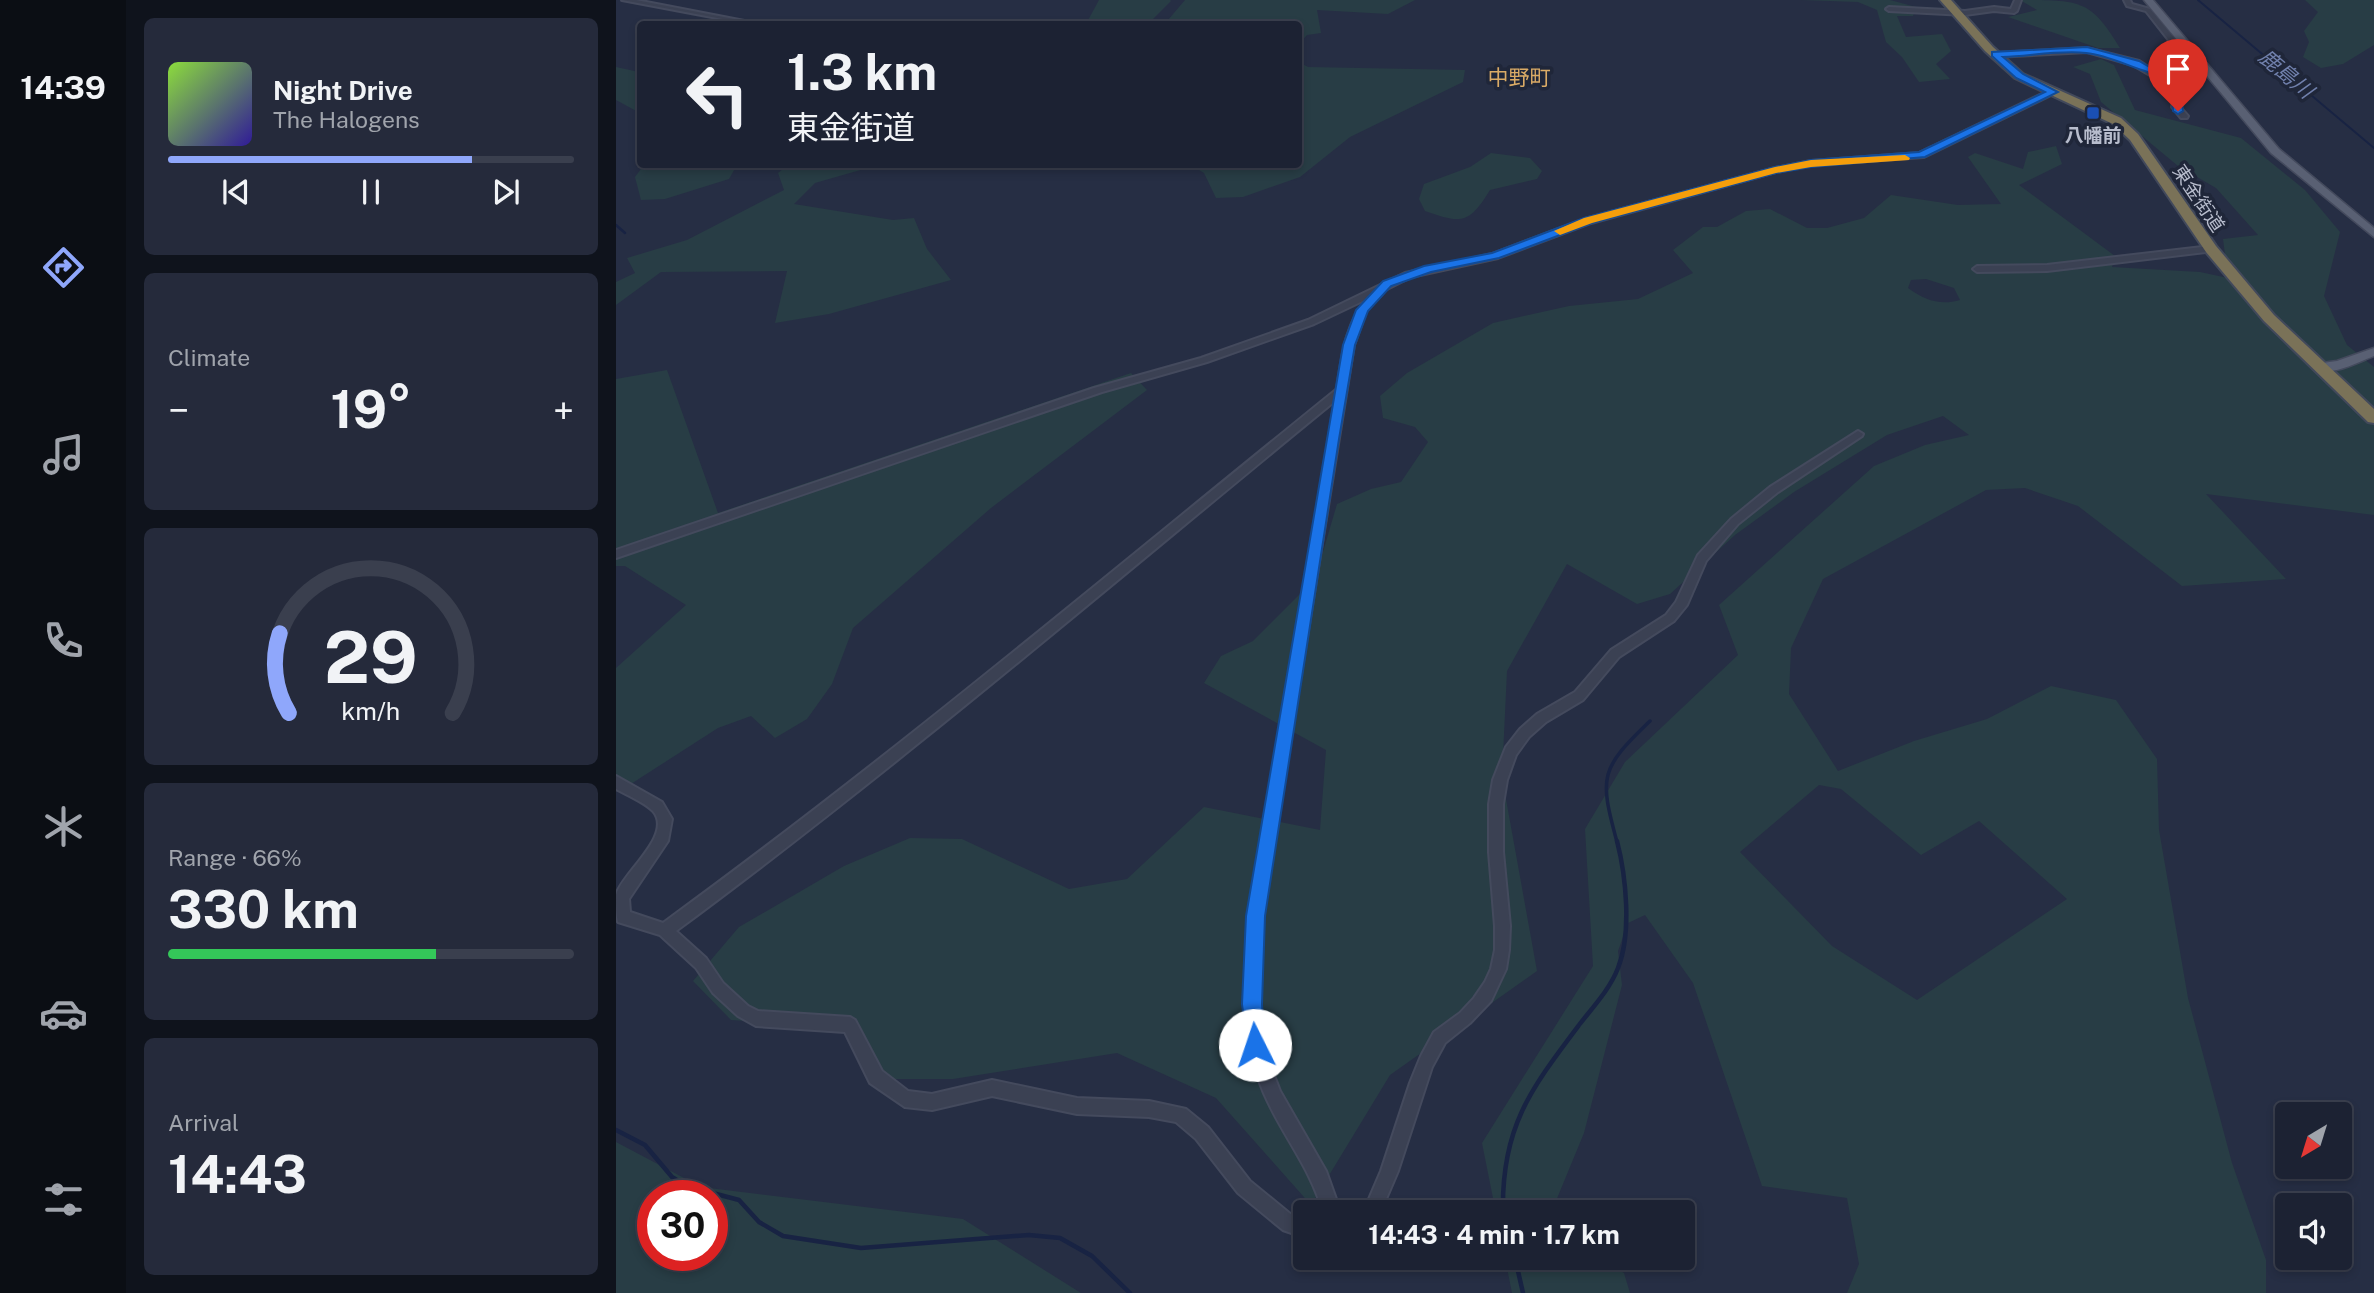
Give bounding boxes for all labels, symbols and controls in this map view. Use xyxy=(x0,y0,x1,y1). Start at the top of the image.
pin xyxy=(2148,39,2208,111)
text: 1.3 km xyxy=(787,43,937,101)
water label: 鹿島川 xyxy=(2254,44,2320,105)
icon: left xyxy=(672,49,763,140)
icon: arrive xyxy=(2159,50,2197,88)
district label: 中野町 xyxy=(1488,65,1551,90)
text: 14:39 xyxy=(20,69,106,106)
text: Night Drive xyxy=(273,75,413,106)
marker: 八幡前 xyxy=(2085,105,2101,121)
text: The Halogens xyxy=(273,106,420,133)
text: 東金街道 xyxy=(787,109,915,146)
place label: 八幡前 xyxy=(2064,124,2122,146)
street label: 東金街道 xyxy=(2169,160,2229,236)
icon: previous xyxy=(217,173,255,211)
icon: pause xyxy=(352,173,390,211)
icon: next xyxy=(487,173,525,211)
icon: directions xyxy=(39,243,88,292)
text: Climate xyxy=(168,344,250,371)
text: 19° xyxy=(330,379,412,440)
text: − xyxy=(168,388,189,433)
text: + xyxy=(553,388,574,433)
icon: music xyxy=(39,430,88,479)
text: 29 xyxy=(324,614,418,699)
icon: phone xyxy=(39,616,88,665)
text: km/h xyxy=(342,695,400,725)
icon: climate xyxy=(39,802,88,851)
text: Range · 66% xyxy=(168,844,302,871)
text: 330 km xyxy=(168,879,359,940)
icon: car xyxy=(39,989,88,1038)
position arrow xyxy=(1218,1008,1292,1082)
north arrow xyxy=(2275,1102,2352,1180)
map controls xyxy=(2275,1102,2352,1270)
text: Arrival xyxy=(168,1109,239,1136)
text: 14:43 xyxy=(168,1144,307,1205)
icon: filters xyxy=(39,1175,88,1224)
speed limit sign: 30 xyxy=(637,1180,728,1271)
button: sound xyxy=(2275,1193,2352,1270)
text: 14:43 · 4 min · 1.7 km xyxy=(1368,1219,1620,1250)

